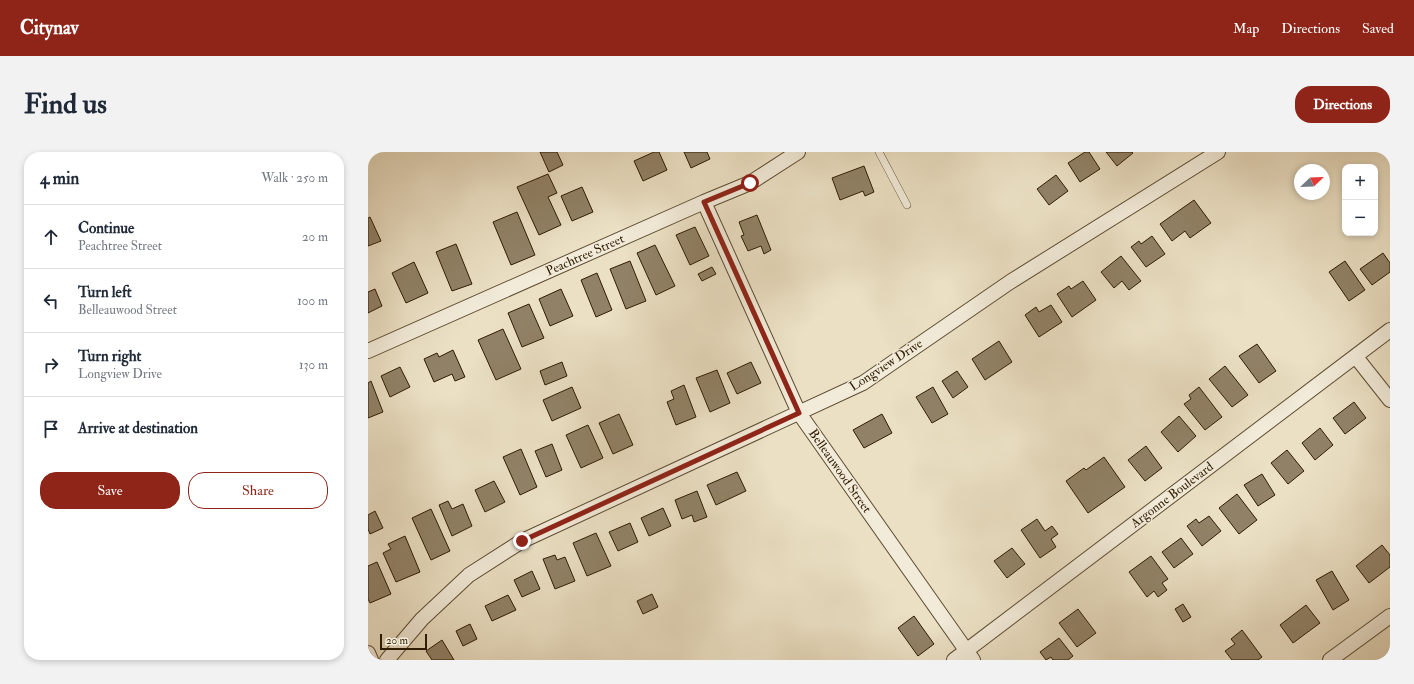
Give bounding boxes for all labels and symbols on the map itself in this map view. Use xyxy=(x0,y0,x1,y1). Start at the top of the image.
north arrow xyxy=(1294,164,1330,200)
route start xyxy=(741,174,759,192)
street label: Peachtree Street xyxy=(543,231,627,279)
street label: Longview Drive xyxy=(846,335,926,395)
street label: Belleauwood Street xyxy=(805,426,875,516)
street label: Argonne Boulevard xyxy=(1127,458,1217,532)
route end xyxy=(513,532,531,550)
scale bar xyxy=(380,632,427,651)

